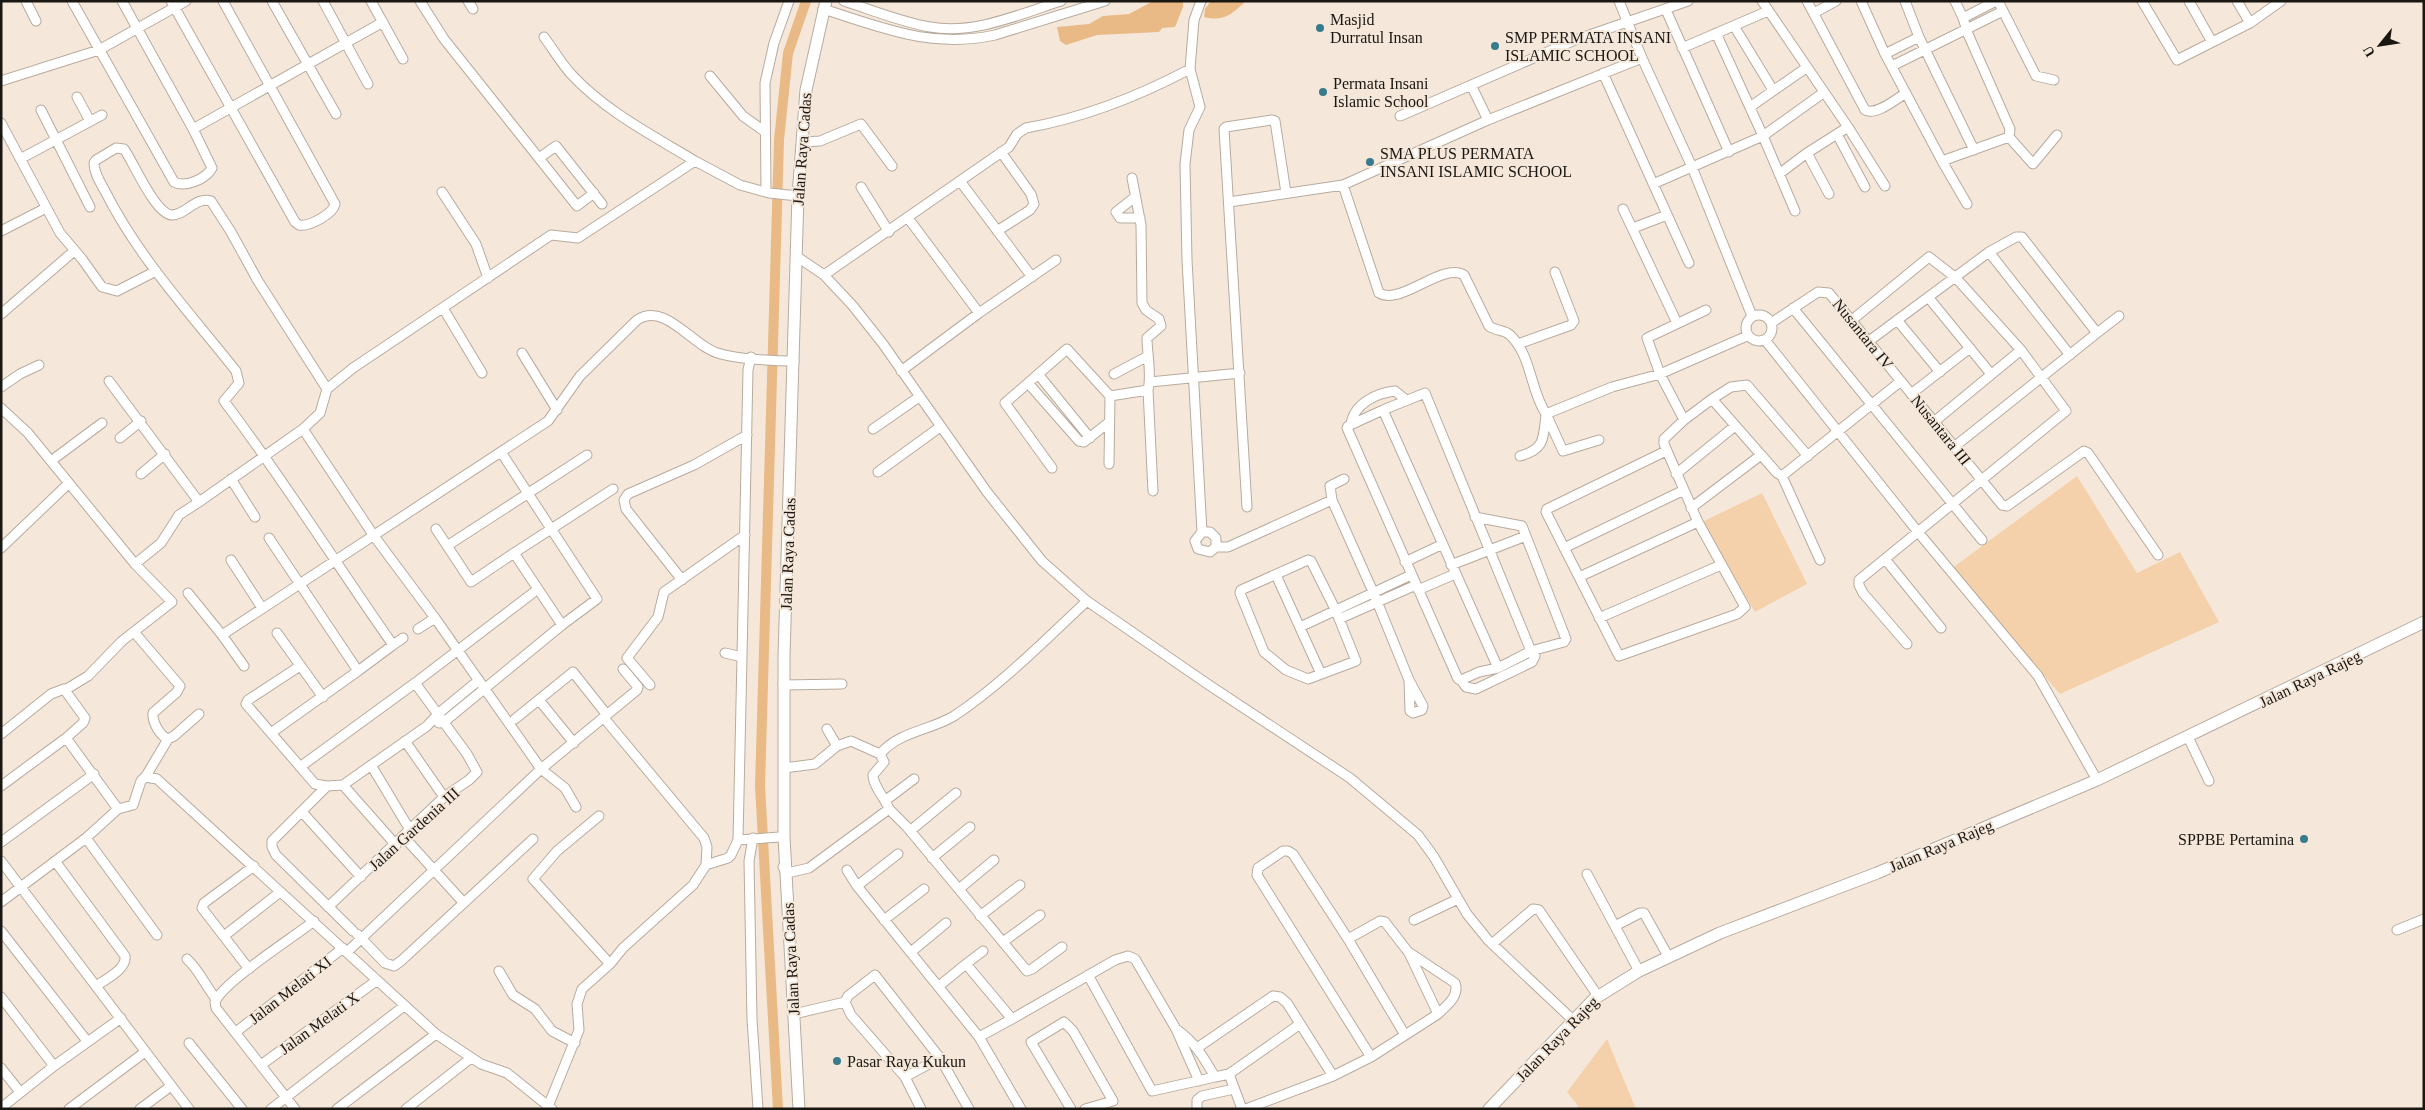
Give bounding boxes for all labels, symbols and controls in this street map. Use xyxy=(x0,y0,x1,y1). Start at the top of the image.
place label: Masjid Durratul Insan xyxy=(1330,11,1423,46)
north arrow xyxy=(2355,20,2405,70)
marker: Masjid Durratul Insan xyxy=(1314,22,1326,34)
place label: SMP PERMATA INSANI ISLAMIC SCHOOL xyxy=(1505,29,1671,64)
marker: SMP PERMATA INSANI ISLAMIC SCHOOL xyxy=(1489,40,1501,52)
text: U xyxy=(2360,43,2378,59)
place label: Permata Insani Islamic School xyxy=(1333,75,1429,110)
marker: Permata Insani Islamic School xyxy=(1317,86,1329,98)
street label: Jalan Raya Cadas xyxy=(790,92,815,206)
place label: SMA PLUS PERMATA INSANI ISLAMIC SCHOOL xyxy=(1380,145,1572,180)
marker: SMA PLUS PERMATA INSANI ISLAMIC SCHOOL xyxy=(1364,156,1376,168)
street label: Nusantara IV xyxy=(1829,295,1897,373)
street label: Nusantara III xyxy=(1908,392,1974,468)
street label: Jalan Raya Cadas xyxy=(778,497,799,611)
street label: Jalan Raya Rajeg xyxy=(2256,647,2364,712)
street label: Jalan Gardenia III xyxy=(365,784,463,874)
street label: Jalan Raya Rajeg xyxy=(1887,816,1996,876)
place label: SPPBE Pertamina xyxy=(2178,831,2294,848)
marker: SPPBE Pertamina xyxy=(2298,833,2310,845)
street label: Jalan Raya Cadas xyxy=(780,902,803,1016)
street label: Jalan Melati XI xyxy=(245,952,335,1028)
street label: Jalan Melati X xyxy=(275,988,363,1058)
street label: Jalan Raya Rajeg xyxy=(1512,993,1602,1086)
place label: Pasar Raya Kukun xyxy=(847,1053,966,1071)
marker: Pasar Raya Kukun xyxy=(831,1055,843,1067)

